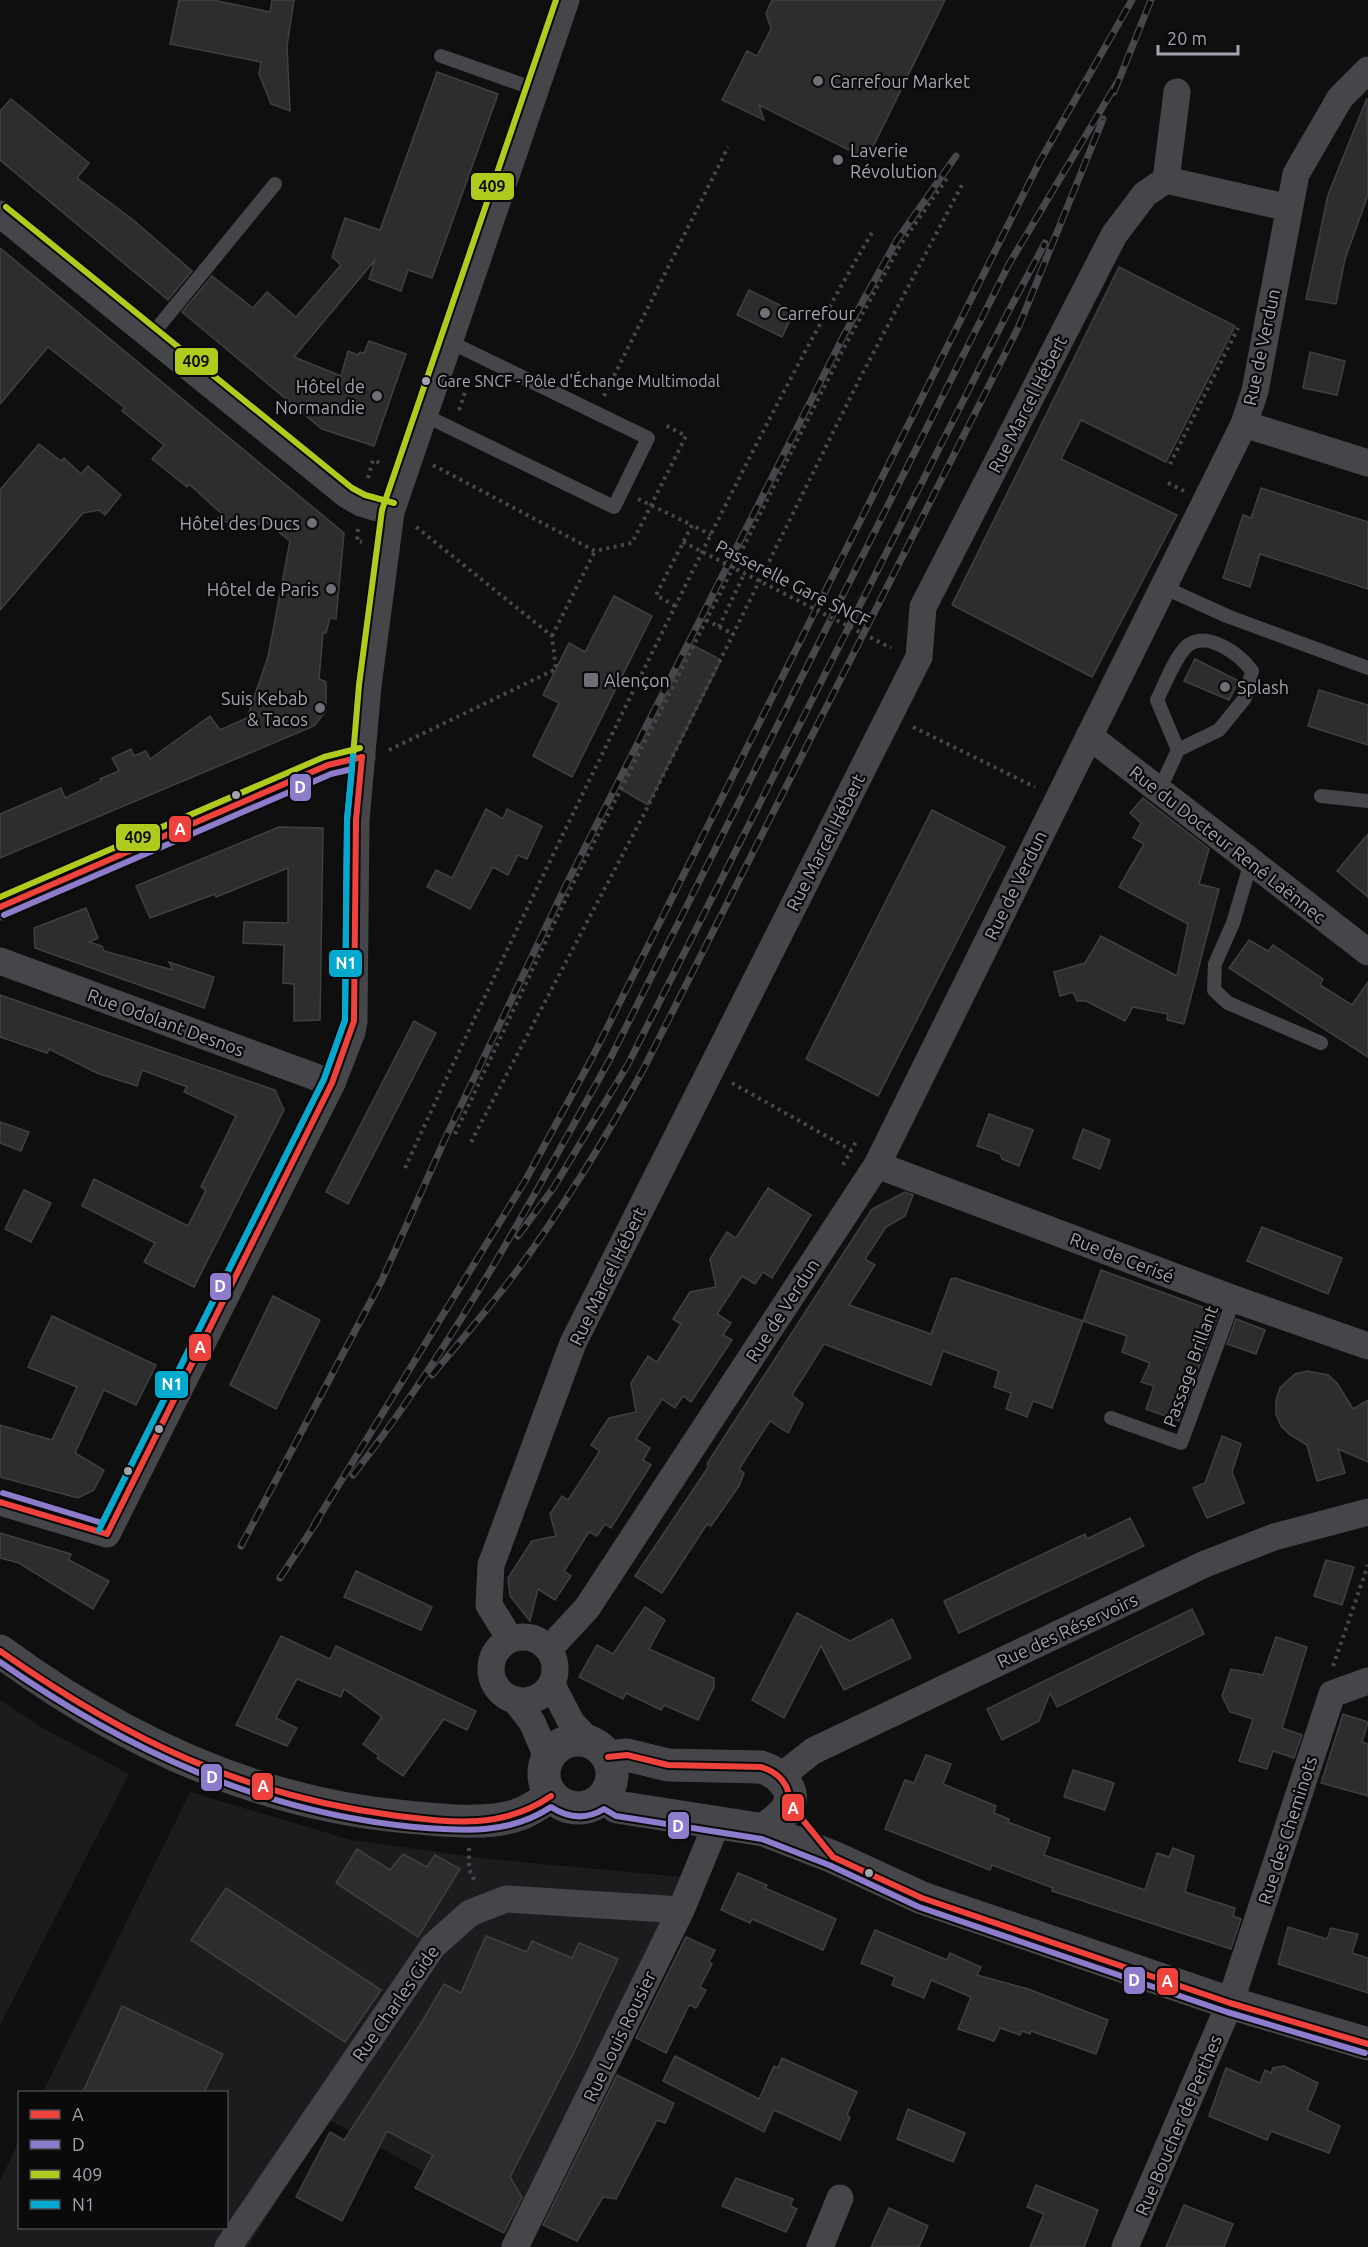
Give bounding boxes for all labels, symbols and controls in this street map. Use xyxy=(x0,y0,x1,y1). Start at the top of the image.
scale bar xyxy=(1158,18,1238,56)
text: 20 m xyxy=(1167,28,1207,48)
place label: Carrefour Market xyxy=(830,71,970,91)
marker: Carrefour Market xyxy=(811,74,825,88)
place label: Laverie Révolution xyxy=(850,140,938,181)
marker: Laverie Révolution xyxy=(831,153,845,167)
line badge: 409 xyxy=(470,172,515,201)
text: 409 xyxy=(478,177,506,195)
street label: Rue de Verdun xyxy=(1239,287,1283,407)
place label: Carrefour xyxy=(777,303,856,323)
marker: Carrefour xyxy=(758,306,772,320)
street label: Rue Marcel Hébert xyxy=(984,332,1070,476)
line badge: 409 xyxy=(174,347,219,376)
text: 409 xyxy=(182,352,210,370)
place label: Gare SNCF - Pôle d'Échange Multimodal xyxy=(437,370,720,390)
marker: Gare SNCF - Pôle d'Échange Multimodal xyxy=(420,375,432,387)
place label: Hôtel de Normandie xyxy=(275,376,365,417)
marker: Hôtel de Normandie xyxy=(370,389,384,403)
place label: Hôtel des Ducs xyxy=(180,513,300,533)
marker: Hôtel des Ducs xyxy=(305,516,319,530)
street label: Passerelle Gare SNCF xyxy=(713,535,873,631)
place label: Hôtel de Paris xyxy=(207,579,319,599)
marker: Hôtel de Paris xyxy=(324,582,338,596)
place label: Alençon xyxy=(604,670,670,690)
marker: Alençon xyxy=(582,671,600,689)
place label: Splash xyxy=(1237,677,1289,697)
marker: Splash xyxy=(1218,680,1232,694)
place label: Suis Kebab & Tacos xyxy=(221,688,308,729)
marker: Suis Kebab & Tacos xyxy=(313,701,327,715)
street label: Rue du Docteur René Laënnec xyxy=(1126,761,1330,927)
street label: Rue Marcel Hébert xyxy=(782,770,868,914)
line badge: D xyxy=(289,773,312,802)
text: D xyxy=(294,778,306,796)
unlabelled marker xyxy=(230,789,242,801)
line badge: A xyxy=(168,815,192,843)
text: A xyxy=(174,820,186,838)
line badge: 409 xyxy=(115,823,161,852)
street label: Rue de Verdun xyxy=(980,827,1050,943)
text: 409 xyxy=(124,828,152,846)
line badge: N1 xyxy=(328,949,363,978)
text: N1 xyxy=(336,954,356,972)
street label: Rue Odolant Desnos xyxy=(85,984,247,1060)
street label: Rue Marcel Hébert xyxy=(565,1204,649,1348)
street label: Rue de Cerisé xyxy=(1067,1228,1177,1286)
street label: Rue de Verdun xyxy=(741,1255,823,1365)
line badge: D xyxy=(209,1272,232,1301)
text: D xyxy=(214,1277,226,1295)
street label: Passage Brillant xyxy=(1159,1303,1221,1429)
line badge: A xyxy=(188,1333,212,1362)
text: A xyxy=(194,1338,206,1356)
line badge: N1 xyxy=(154,1370,189,1399)
text: N1 xyxy=(162,1375,182,1393)
unlabelled marker xyxy=(153,1423,165,1435)
unlabelled marker xyxy=(122,1465,134,1477)
street label: Rue des Réservoirs xyxy=(994,1589,1140,1671)
street label: Rue des Cheminots xyxy=(1254,1753,1320,1907)
line badge: D xyxy=(200,1763,223,1792)
text: D xyxy=(206,1768,218,1786)
line badge: A xyxy=(251,1772,274,1801)
text: A xyxy=(257,1777,269,1795)
line badge: A xyxy=(781,1793,805,1822)
text: A xyxy=(787,1799,799,1817)
line badge: D xyxy=(667,1811,690,1840)
text: D xyxy=(672,1817,684,1835)
unlabelled marker xyxy=(863,1867,875,1879)
street label: Rue Charles Gide xyxy=(348,1941,442,2065)
line badge: D xyxy=(1123,1966,1146,1995)
street label: Rue Louis Rousier xyxy=(579,1967,659,2105)
line badge: A xyxy=(1156,1967,1179,1996)
text: D xyxy=(1128,1971,1140,1989)
text: A xyxy=(1161,1972,1173,1990)
street label: Rue Boucher de Perthes xyxy=(1131,2032,1225,2218)
legend xyxy=(18,2091,228,2229)
text: A xyxy=(72,2104,84,2124)
text: D xyxy=(72,2134,85,2154)
text: 409 xyxy=(72,2164,102,2184)
text: N1 xyxy=(72,2194,95,2214)

